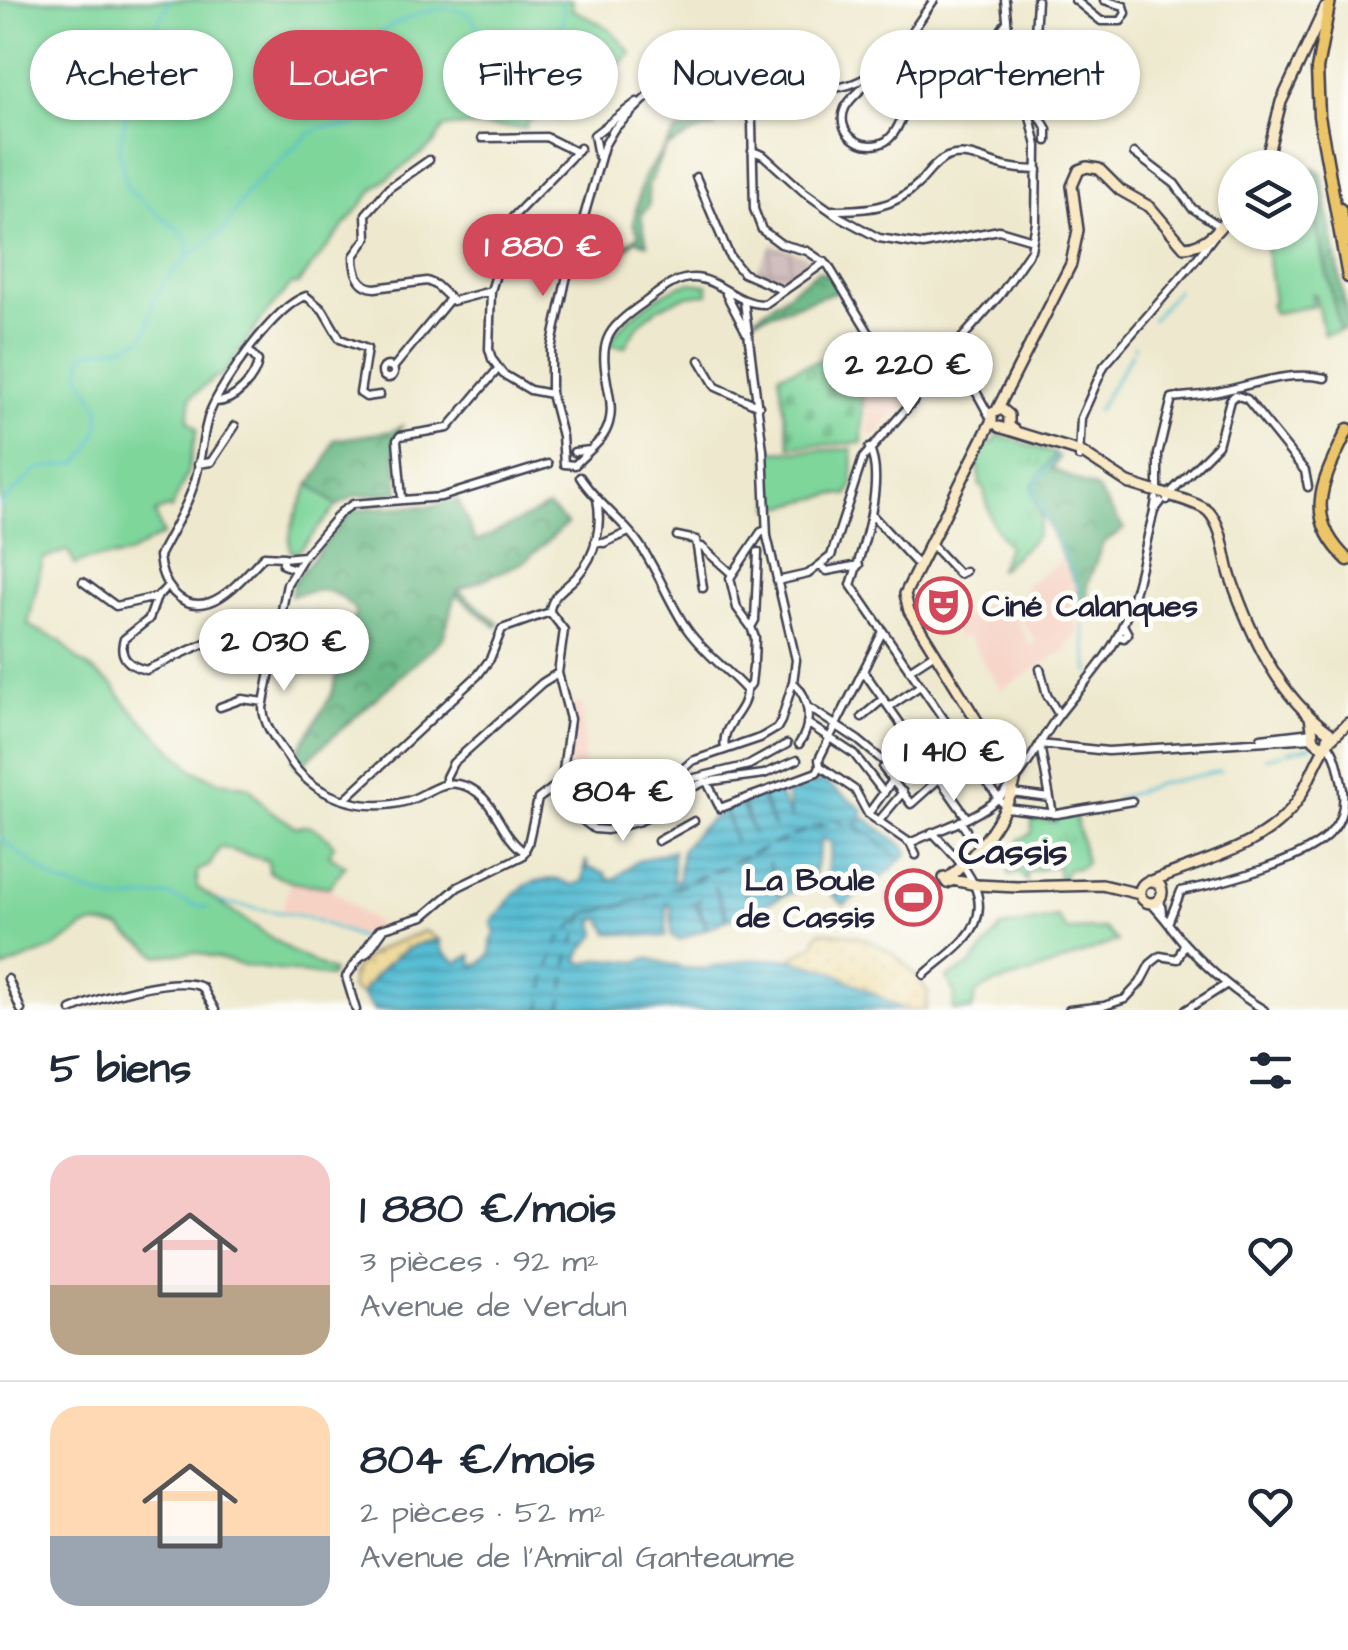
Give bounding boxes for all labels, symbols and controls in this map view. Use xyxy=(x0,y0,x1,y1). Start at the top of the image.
chip: Acheter xyxy=(30,30,233,120)
chip: Louer xyxy=(253,30,423,120)
chip: Filtres xyxy=(443,30,618,120)
chip: Nouveau xyxy=(638,30,840,120)
chip: Appartement xyxy=(860,30,1140,120)
map controls xyxy=(1218,150,1318,250)
button: layers xyxy=(1218,150,1318,250)
pin: 1 880 € xyxy=(451,214,635,299)
text: 1 880 € xyxy=(485,224,601,269)
pin: 2 220 € xyxy=(816,332,1000,417)
text: 2 220 € xyxy=(845,342,971,387)
theatre icon: Ciné Calanques xyxy=(913,576,973,636)
place label: Ciné Calanques xyxy=(982,584,1198,629)
pin: 2 030 € xyxy=(192,609,376,694)
text: 2 030 € xyxy=(221,619,347,664)
pin: 1 410 € xyxy=(862,719,1046,804)
text: 1 410 € xyxy=(903,729,1005,774)
pin: 804 € xyxy=(553,759,693,844)
text: 804 € xyxy=(573,769,673,814)
district label: Cassis xyxy=(958,827,1068,879)
place label: La Boule de Cassis xyxy=(736,858,875,940)
sports icon: La Boule de Cassis xyxy=(884,868,944,928)
text: 5 biens xyxy=(50,1041,191,1099)
icon: filters xyxy=(1243,1043,1298,1098)
text: 1 880 €/mois xyxy=(360,1181,616,1239)
icon: home xyxy=(130,1195,250,1315)
icon: heart xyxy=(1243,1228,1298,1283)
text: 3 pièces · 92 m² xyxy=(360,1239,599,1284)
text: Avenue de Verdun xyxy=(360,1284,627,1329)
text: 804 €/mois xyxy=(360,1432,595,1490)
icon: home xyxy=(130,1446,250,1566)
icon: heart xyxy=(1243,1479,1298,1534)
text: 2 pièces · 52 m² xyxy=(360,1490,606,1535)
text: Avenue de l'Amiral Ganteaume xyxy=(360,1535,795,1580)

